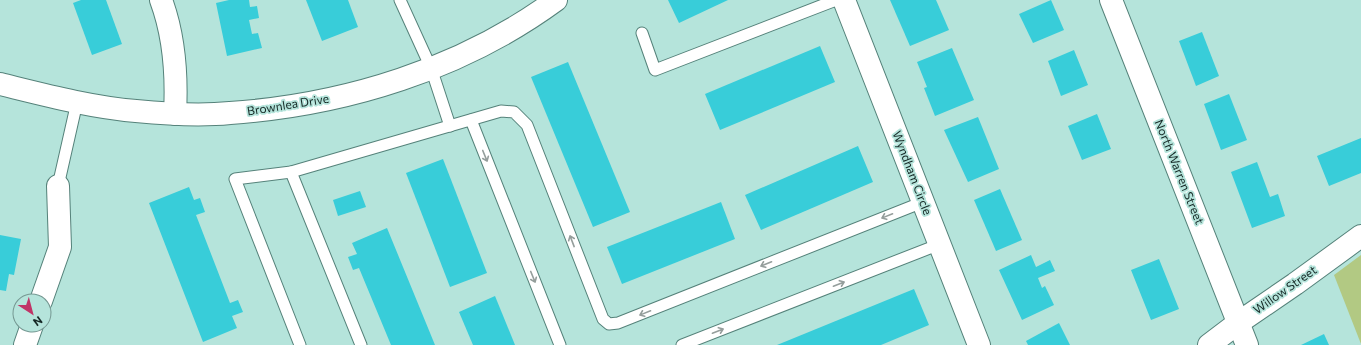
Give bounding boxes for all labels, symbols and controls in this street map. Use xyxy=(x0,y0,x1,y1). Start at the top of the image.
street label: Brownlea Drive xyxy=(246,91,330,117)
street label: North Warren Street xyxy=(1152,117,1207,226)
street label: Wyndham Circle xyxy=(890,129,935,217)
one-way arrow xyxy=(481,150,489,162)
one-way arrow xyxy=(881,213,893,221)
one-way arrow xyxy=(568,235,576,247)
one-way arrow xyxy=(760,261,772,269)
street label: Willow Street xyxy=(1250,262,1319,316)
one-way arrow xyxy=(529,270,537,282)
one-way arrow xyxy=(833,279,845,287)
north arrow xyxy=(12,293,52,333)
one-way arrow xyxy=(640,309,652,317)
text: N xyxy=(31,314,45,329)
one-way arrow xyxy=(712,326,724,334)

